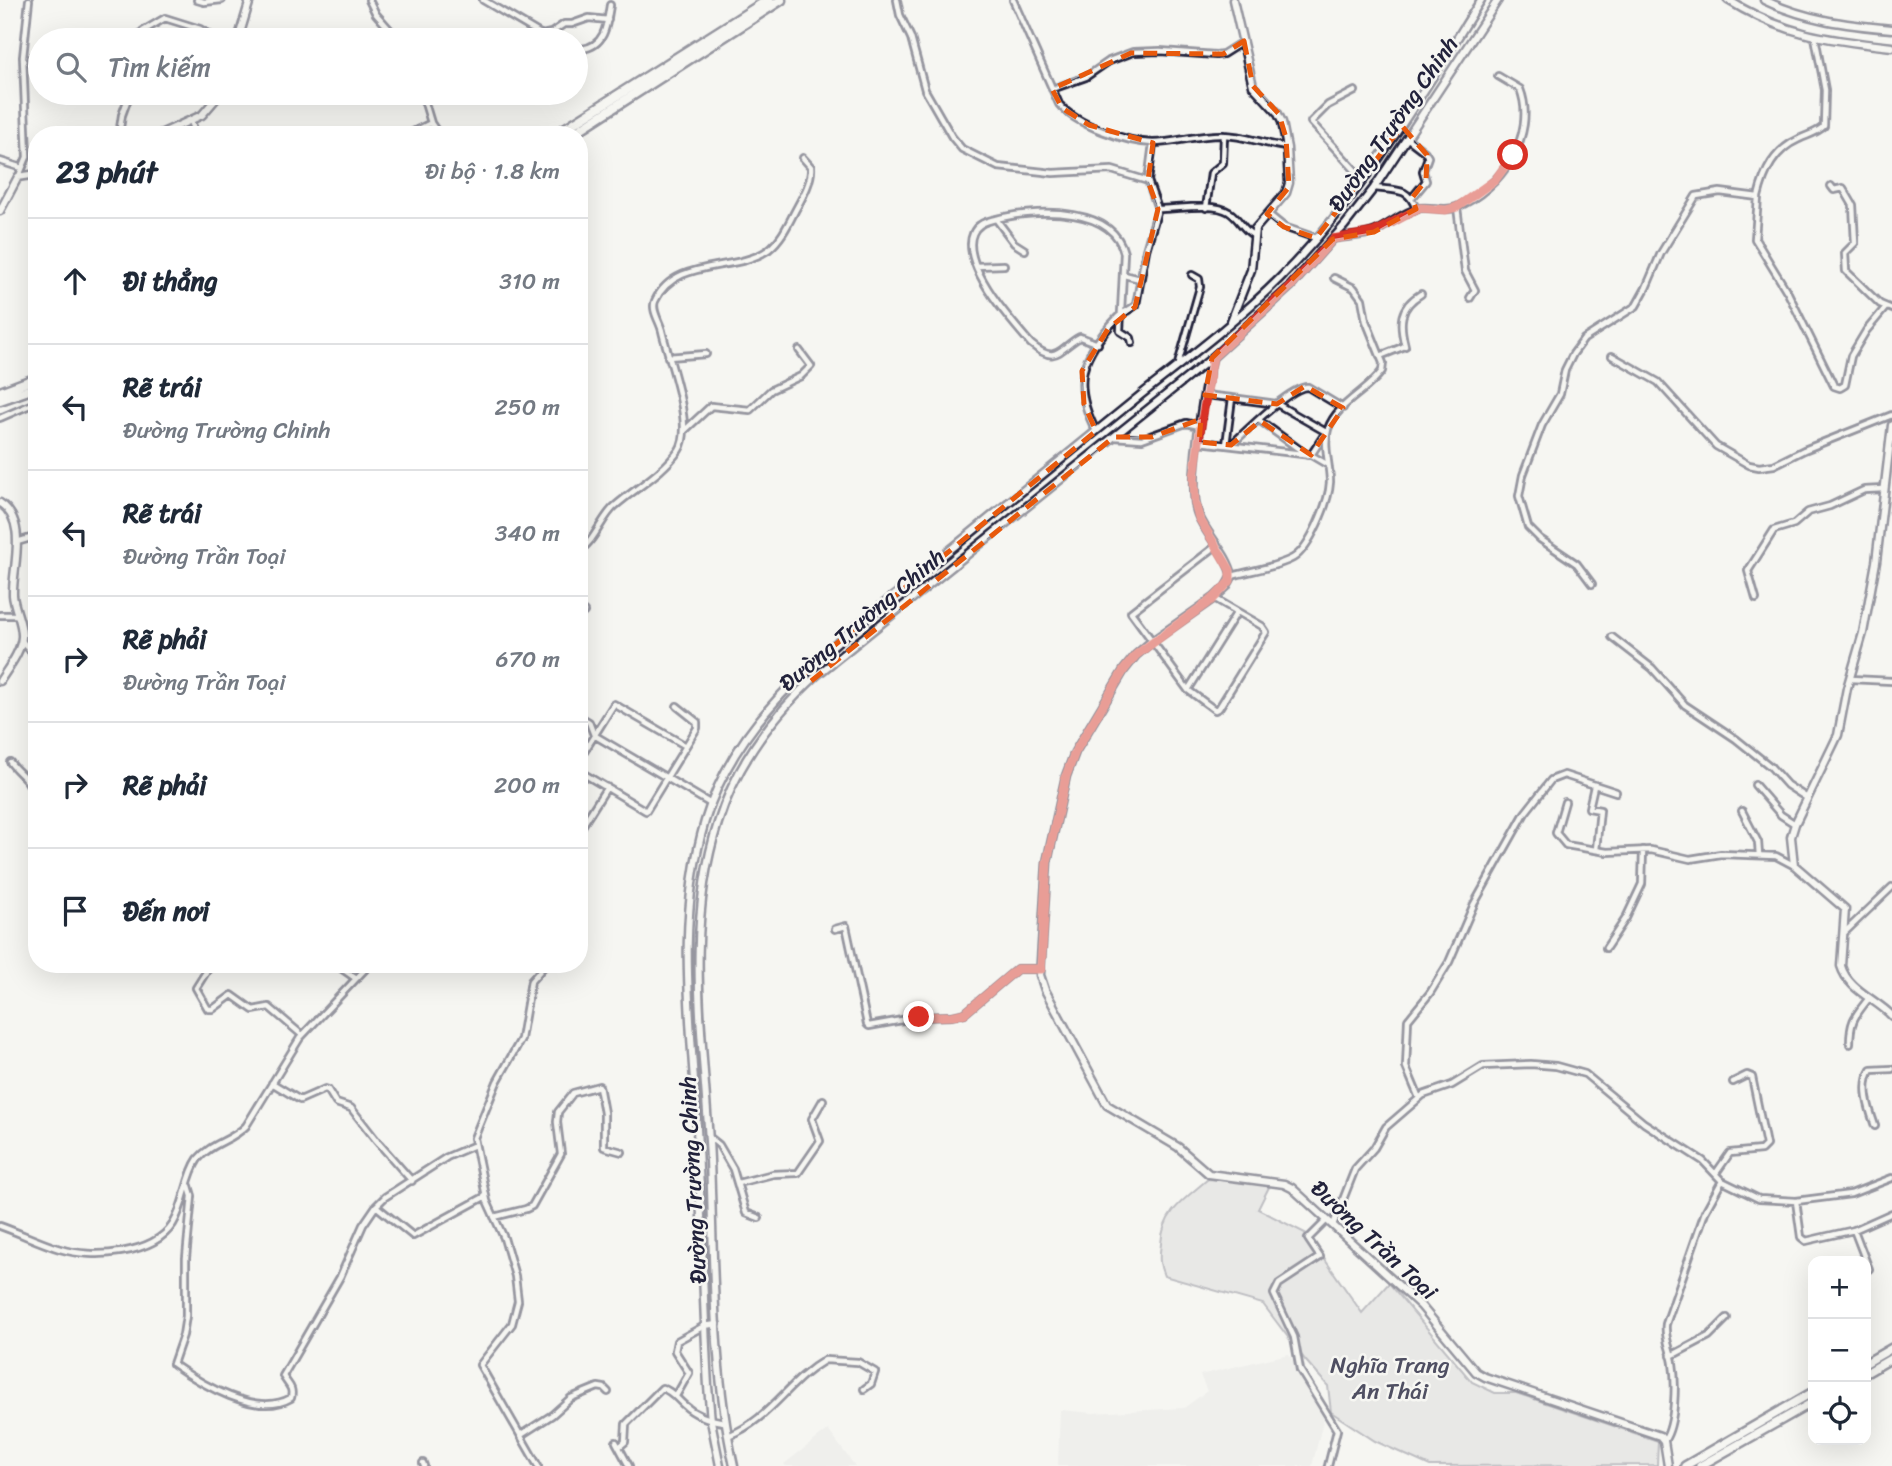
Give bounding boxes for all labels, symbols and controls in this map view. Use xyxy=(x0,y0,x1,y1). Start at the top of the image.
street label: Đường Trường Chinh xyxy=(1317,27,1469,221)
search box xyxy=(28,28,588,105)
text: Tìm kiếm xyxy=(108,44,211,90)
icon: search xyxy=(52,48,90,86)
route start xyxy=(1497,139,1528,170)
text: 23 phút xyxy=(56,145,157,199)
text: Đi bộ · 1.8 km xyxy=(425,151,560,192)
text: Đi thẳng xyxy=(123,258,218,304)
text: 310 m xyxy=(499,261,560,302)
icon: ahead xyxy=(56,262,94,300)
text: Rẽ trái xyxy=(123,364,201,410)
text: 250 m xyxy=(494,387,560,428)
icon: left xyxy=(56,388,94,426)
text: Đường Trường Chinh xyxy=(123,410,331,451)
text: Rẽ trái xyxy=(123,490,201,536)
text: 340 m xyxy=(495,513,560,554)
icon: left xyxy=(56,514,94,552)
text: Đường Trần Toại xyxy=(123,536,286,577)
street label: Đường Trường Chinh xyxy=(769,538,955,702)
text: Rẽ phải xyxy=(123,616,207,662)
text: 670 m xyxy=(496,639,560,680)
icon: right xyxy=(56,640,94,678)
text: Đường Trần Toại xyxy=(123,662,286,703)
text: Rẽ phải xyxy=(123,762,207,808)
text: 200 m xyxy=(494,765,560,806)
icon: right xyxy=(56,766,94,804)
text: Đến nơi xyxy=(123,888,209,934)
icon: arrive xyxy=(56,892,94,930)
route end xyxy=(903,1001,934,1032)
street label: Đường Trường Chinh xyxy=(667,1075,719,1285)
street label: Đường Trần Toại xyxy=(1301,1170,1448,1311)
map controls xyxy=(1808,1256,1871,1445)
button: + xyxy=(1808,1256,1871,1319)
button: − xyxy=(1808,1319,1871,1382)
park label: Nghĩa Trang An Thái xyxy=(1330,1345,1450,1412)
button: locate xyxy=(1808,1382,1871,1445)

